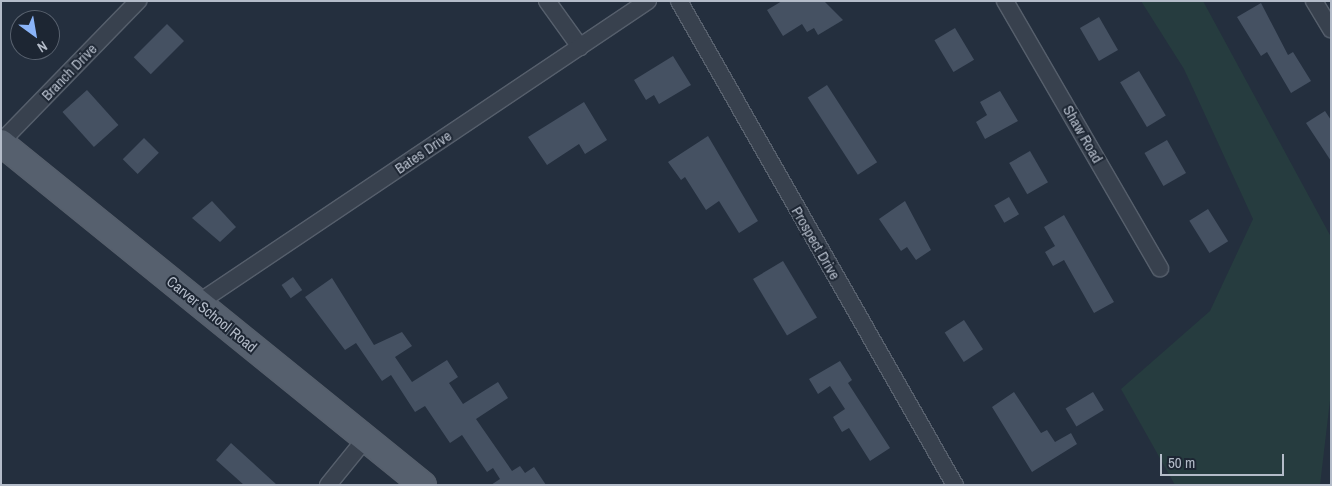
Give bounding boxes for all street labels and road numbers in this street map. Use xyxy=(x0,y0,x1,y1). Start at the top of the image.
street label: Branch Drive xyxy=(38,40,100,104)
street label: Shaw Road xyxy=(1059,102,1107,166)
street label: Bates Drive xyxy=(391,127,455,177)
street label: Prospect Drive xyxy=(788,203,844,283)
street label: Carver School Road xyxy=(163,272,261,356)

